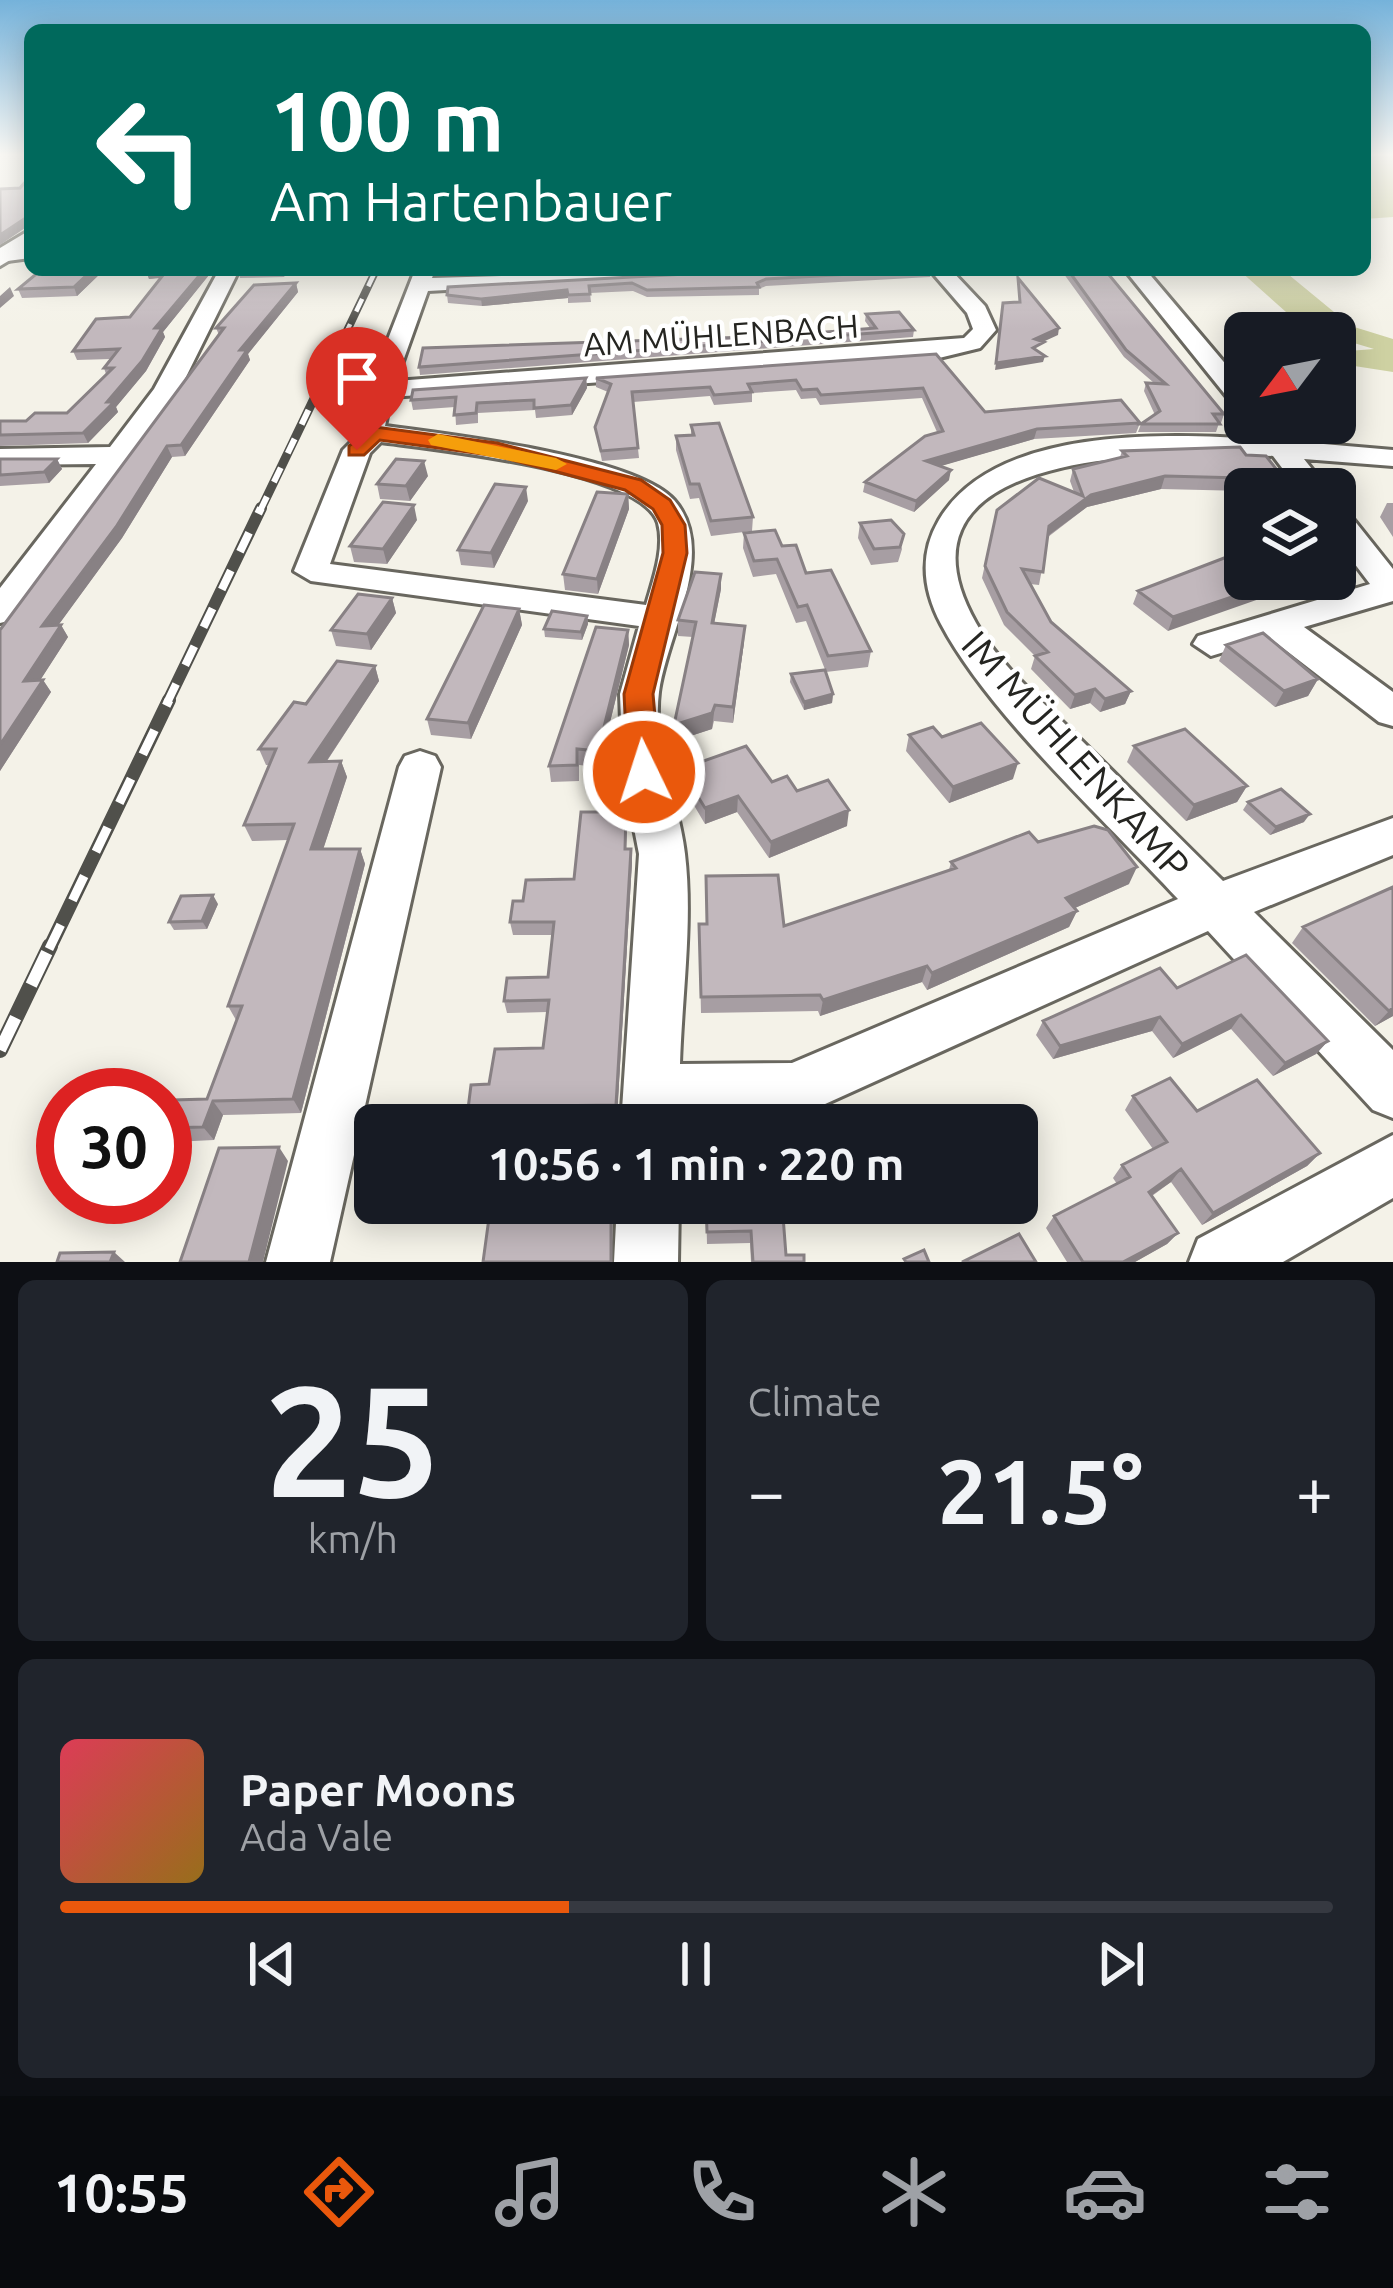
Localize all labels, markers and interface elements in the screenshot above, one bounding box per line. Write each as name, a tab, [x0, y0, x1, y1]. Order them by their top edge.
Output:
icon: left	[72, 72, 228, 228]
text: 100 m	[270, 73, 504, 167]
text: Am Hartenbauer	[270, 171, 672, 231]
street label: AM MÜHLENBACH	[582, 306, 860, 363]
north arrow	[1224, 312, 1356, 444]
map controls	[1224, 312, 1356, 600]
pin	[306, 327, 408, 450]
icon: arrive	[324, 345, 390, 411]
button: layers	[1224, 468, 1356, 600]
street label: IM MÜHLENKAMP	[954, 622, 1199, 887]
position arrow	[581, 709, 707, 835]
speed limit sign: 30	[36, 1068, 192, 1224]
text: 10:56 · 1 min · 220 m	[488, 1138, 904, 1189]
text: 25	[265, 1352, 441, 1526]
text: Climate	[748, 1380, 882, 1423]
text: 21.5°	[937, 1440, 1143, 1541]
text: −	[748, 1454, 785, 1528]
text: +	[1296, 1454, 1333, 1528]
text: km/h	[308, 1517, 398, 1560]
text: Paper Moons	[240, 1764, 516, 1815]
text: Ada Vale	[240, 1815, 393, 1858]
icon: previous	[239, 1931, 305, 1997]
icon: pause	[663, 1931, 729, 1997]
icon: next	[1088, 1931, 1154, 1997]
icon: directions	[297, 2150, 381, 2234]
icon: music	[488, 2150, 572, 2234]
icon: phone	[680, 2150, 764, 2234]
icon: climate	[872, 2150, 956, 2234]
icon: car	[1063, 2150, 1147, 2234]
icon: filters	[1255, 2150, 1339, 2234]
text: 10:55	[54, 2162, 189, 2222]

